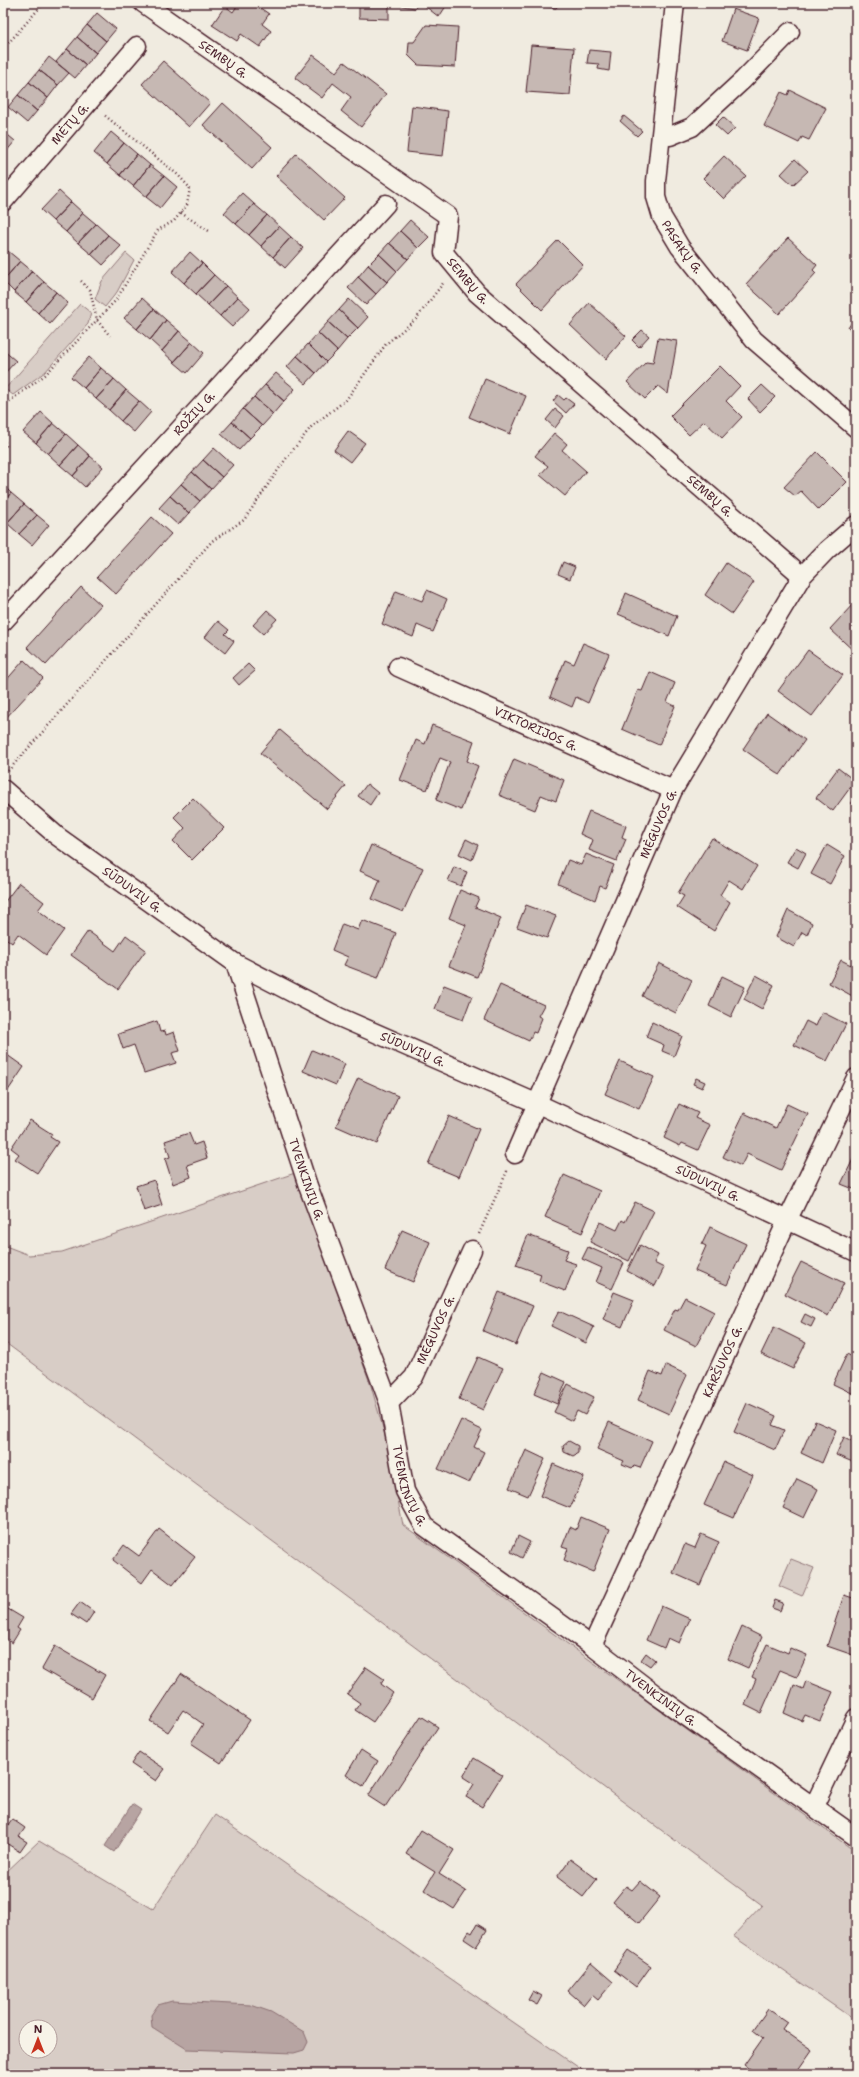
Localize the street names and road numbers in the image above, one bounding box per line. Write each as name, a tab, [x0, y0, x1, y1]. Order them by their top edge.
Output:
street label: SEMBŲ G.	[196, 36, 251, 82]
street label: MĖTŲ G.	[48, 100, 92, 148]
street label: PASAKŲ G.	[658, 217, 706, 277]
street label: SEMBŲ G.	[443, 254, 492, 308]
street label: ROŽIŲ G.	[170, 388, 219, 439]
street label: SEMBŲ G.	[683, 471, 737, 520]
street label: VIKTORIJOS G.	[491, 703, 580, 754]
street label: MĖGUVOS G.	[636, 786, 681, 861]
street label: SŪDUVIŲ G.	[99, 863, 165, 916]
street label: SŪDUVIŲ G.	[378, 1028, 448, 1070]
street label: TVENKINIŲ G.	[285, 1136, 328, 1223]
street label: SŪDUVIŲ G.	[673, 1161, 743, 1205]
street label: MĖGUVOS G.	[413, 1293, 458, 1367]
street label: KARŠUVOS G.	[699, 1323, 746, 1400]
street label: TVENKINIŲ G.	[389, 1444, 431, 1529]
street label: TVENKINIŲ G.	[621, 1666, 700, 1730]

